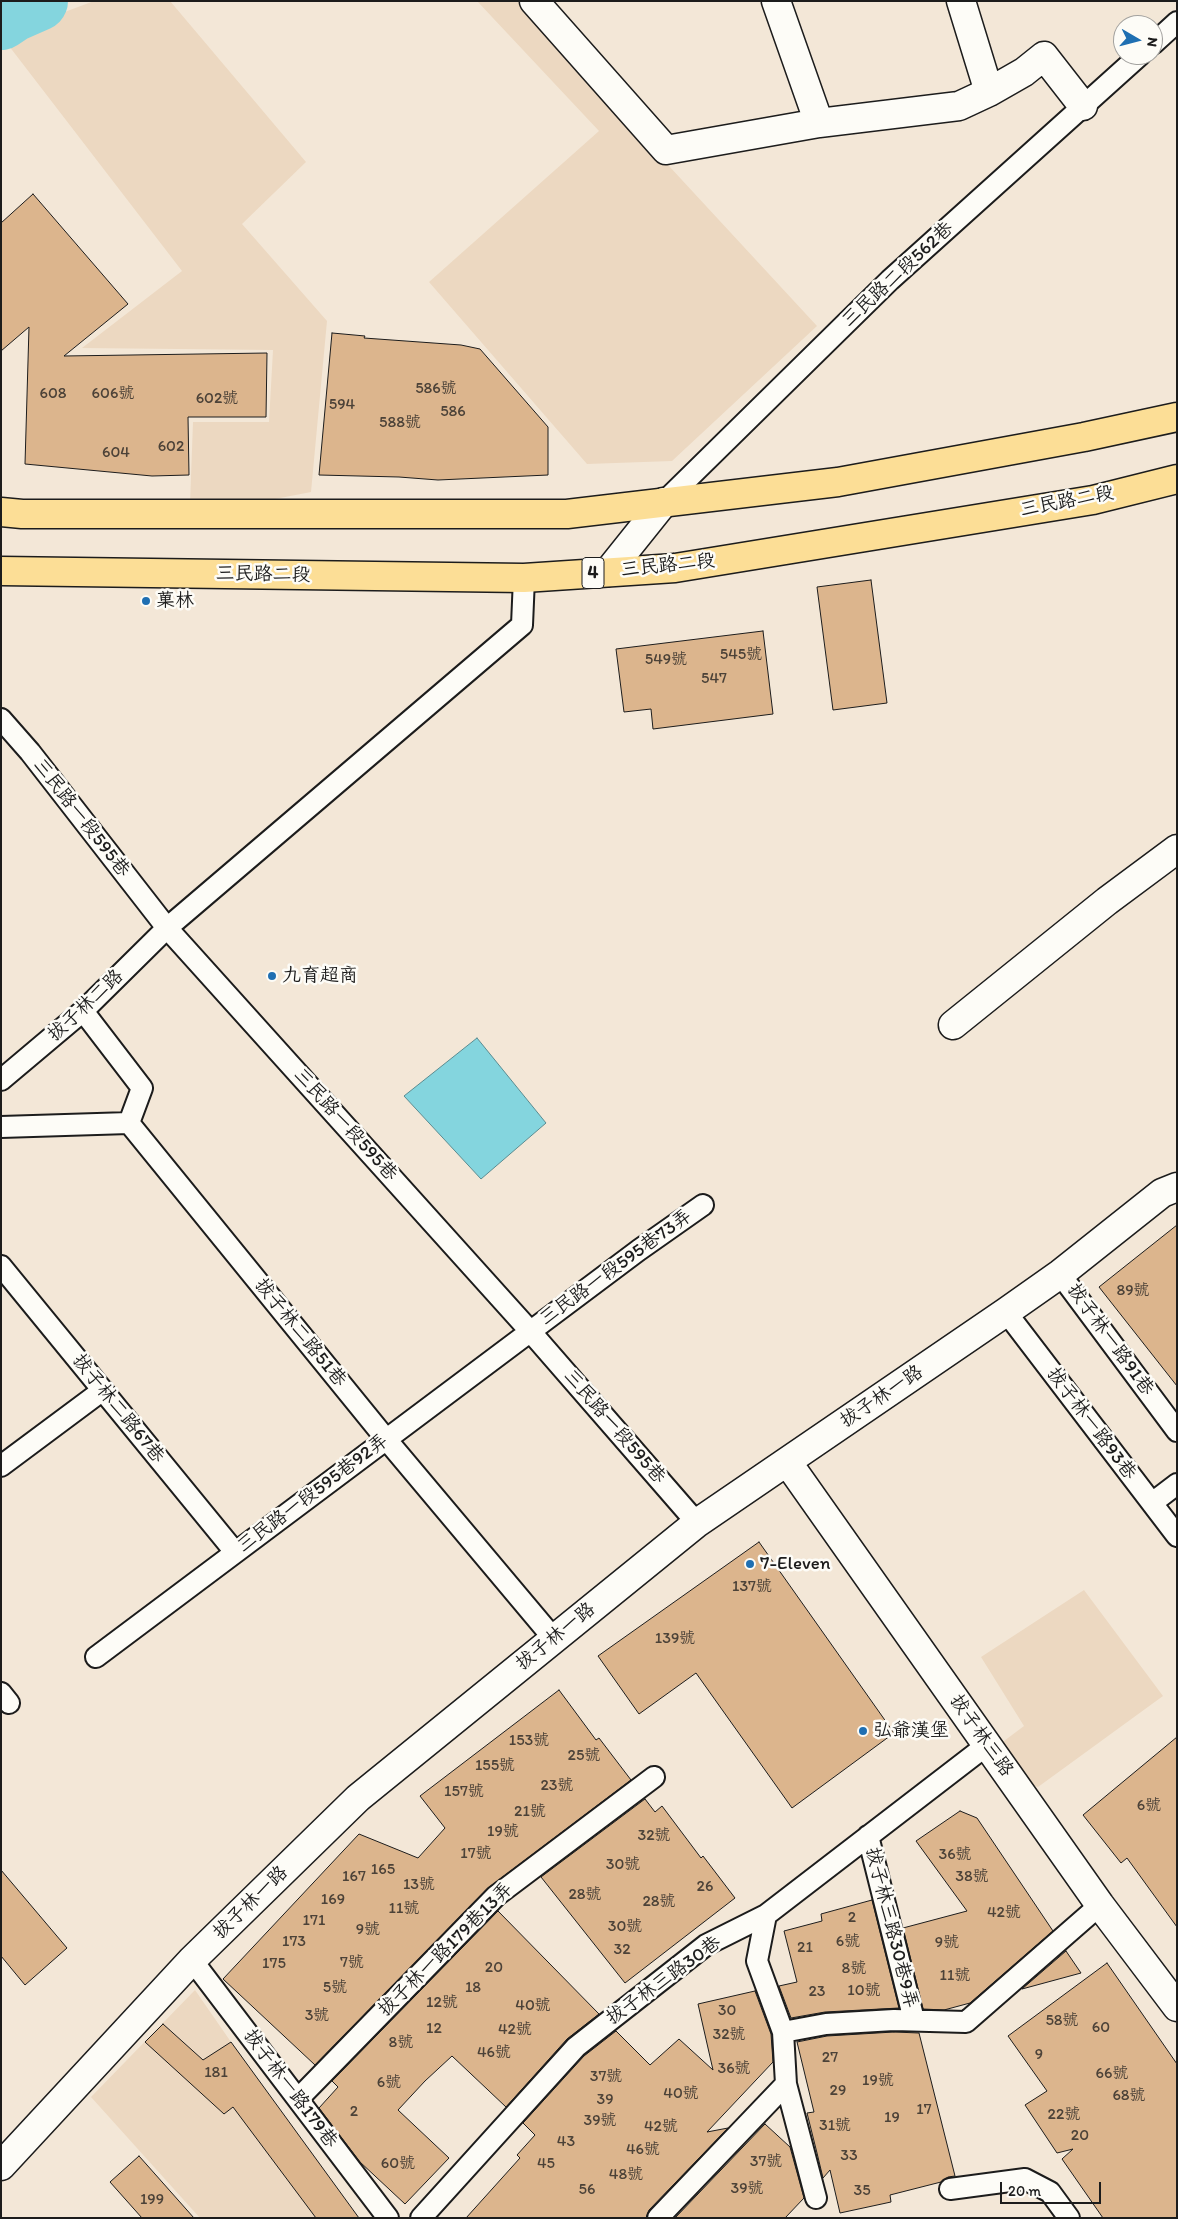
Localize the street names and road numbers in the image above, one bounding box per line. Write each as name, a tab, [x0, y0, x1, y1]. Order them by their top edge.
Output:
street label: 三民路二段562巷	[838, 218, 958, 332]
street label: 三民路二段	[1018, 482, 1116, 522]
street label: 三民路二段	[620, 550, 716, 582]
road number: 4	[582, 558, 604, 588]
street label: 三民路二段	[215, 563, 311, 587]
street label: 三民路一段595巷	[28, 754, 134, 882]
street label: 拔子林二路	[43, 965, 129, 1047]
street label: 三民路一段595巷	[288, 1064, 402, 1186]
street label: 三民路一段595巷73弄	[535, 1205, 697, 1331]
street label: 拔子林二路51巷	[249, 1274, 351, 1392]
street label: 拔子林一路91巷	[1062, 1280, 1158, 1400]
street label: 拔子林二路67巷	[67, 1350, 169, 1468]
street label: 拔子林一路	[836, 1361, 928, 1433]
street label: 拔子林一路93巷	[1041, 1364, 1141, 1484]
street label: 三民路一段595巷	[558, 1365, 670, 1489]
street label: 三民路一段595巷92弄	[233, 1430, 393, 1558]
street label: 拔子林一路	[512, 1598, 600, 1676]
street label: 拔子林三路	[944, 1691, 1018, 1781]
street label: 拔子林三路30巷9弄	[860, 1845, 922, 2011]
street label: 拔子林一路	[209, 1862, 293, 1944]
street label: 拔子林一路179巷13弄	[374, 1878, 518, 2022]
street label: 拔子林三路30巷	[602, 1932, 726, 2030]
street label: 拔子林一路179巷	[238, 2025, 342, 2153]

